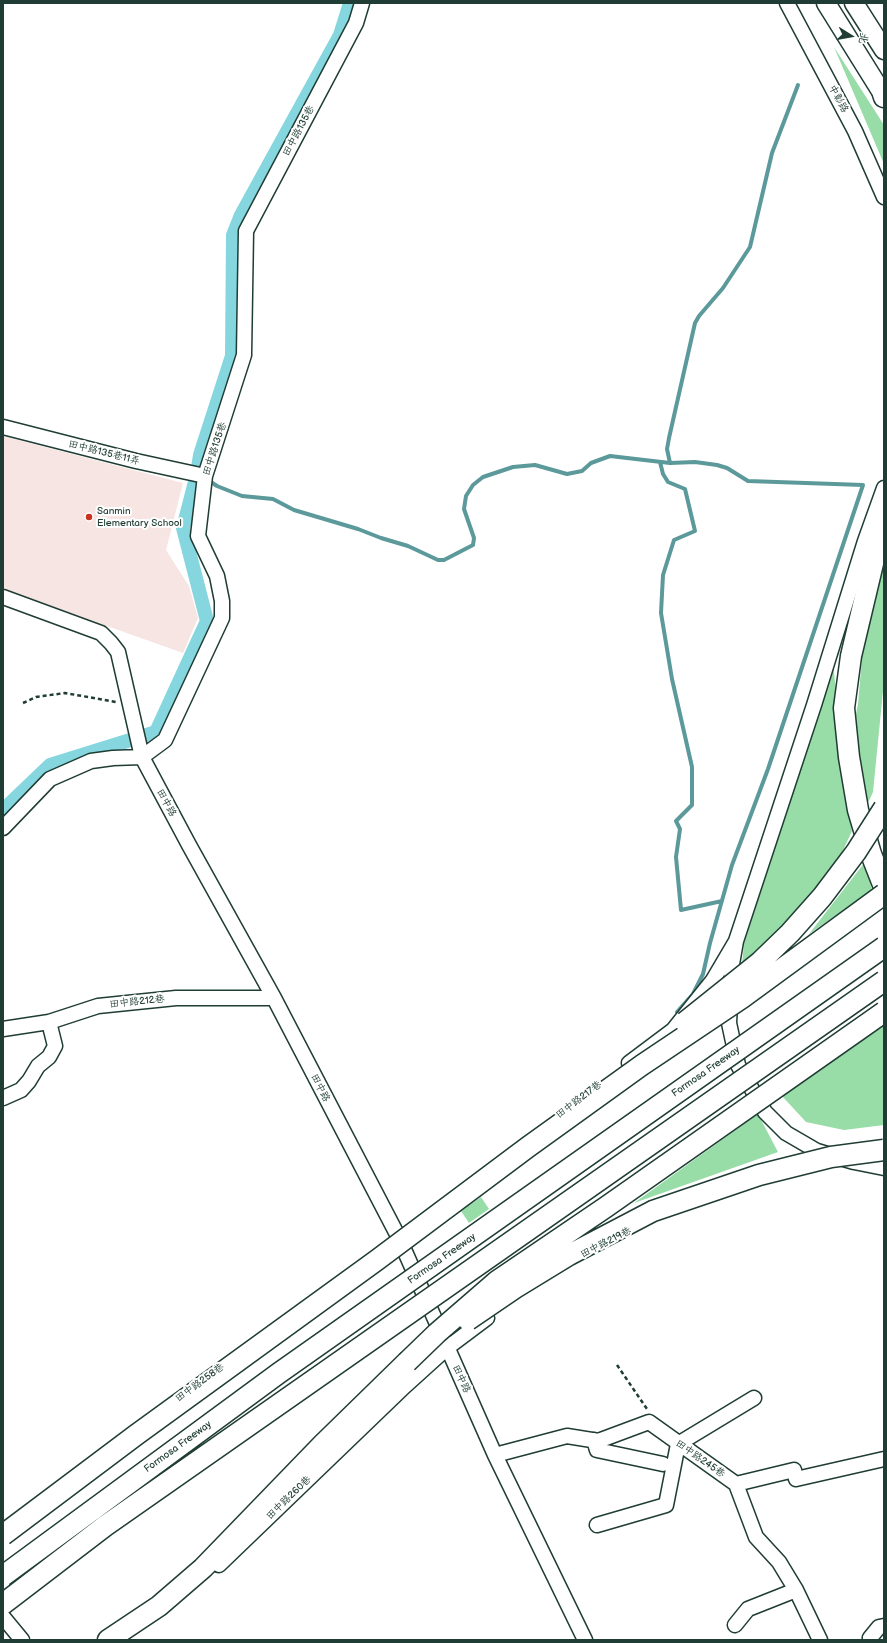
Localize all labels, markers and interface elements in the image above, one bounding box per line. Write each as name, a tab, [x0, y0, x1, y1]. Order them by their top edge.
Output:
north arrow	[831, 16, 871, 56]
text: 北	[856, 32, 871, 45]
street label: 中彰路	[826, 83, 850, 115]
street label: 田中路135巷	[281, 104, 317, 158]
street label: 田中路135巷	[201, 421, 229, 477]
street label: 田中路135巷11弄	[67, 438, 141, 468]
place label: Sanmin Elementary School	[97, 505, 182, 528]
marker: Sanmin Elementary School	[84, 512, 94, 522]
street label: 田中路	[154, 787, 178, 819]
street label: 田中路212巷	[109, 993, 165, 1011]
street label: Formosa Freeway	[670, 1044, 742, 1100]
street label: 田中路	[308, 1072, 332, 1104]
street label: 田中路217巷	[554, 1079, 604, 1121]
street label: 田中路219巷	[579, 1225, 633, 1261]
street label: Formosa Freeway	[406, 1231, 478, 1287]
street label: 田中路258巷	[173, 1361, 227, 1405]
street label: 田中路	[449, 1363, 473, 1395]
street label: Formosa Freeway	[142, 1419, 214, 1475]
street label: 田中路245巷	[673, 1438, 727, 1480]
street label: 田中路260巷	[264, 1474, 314, 1522]

